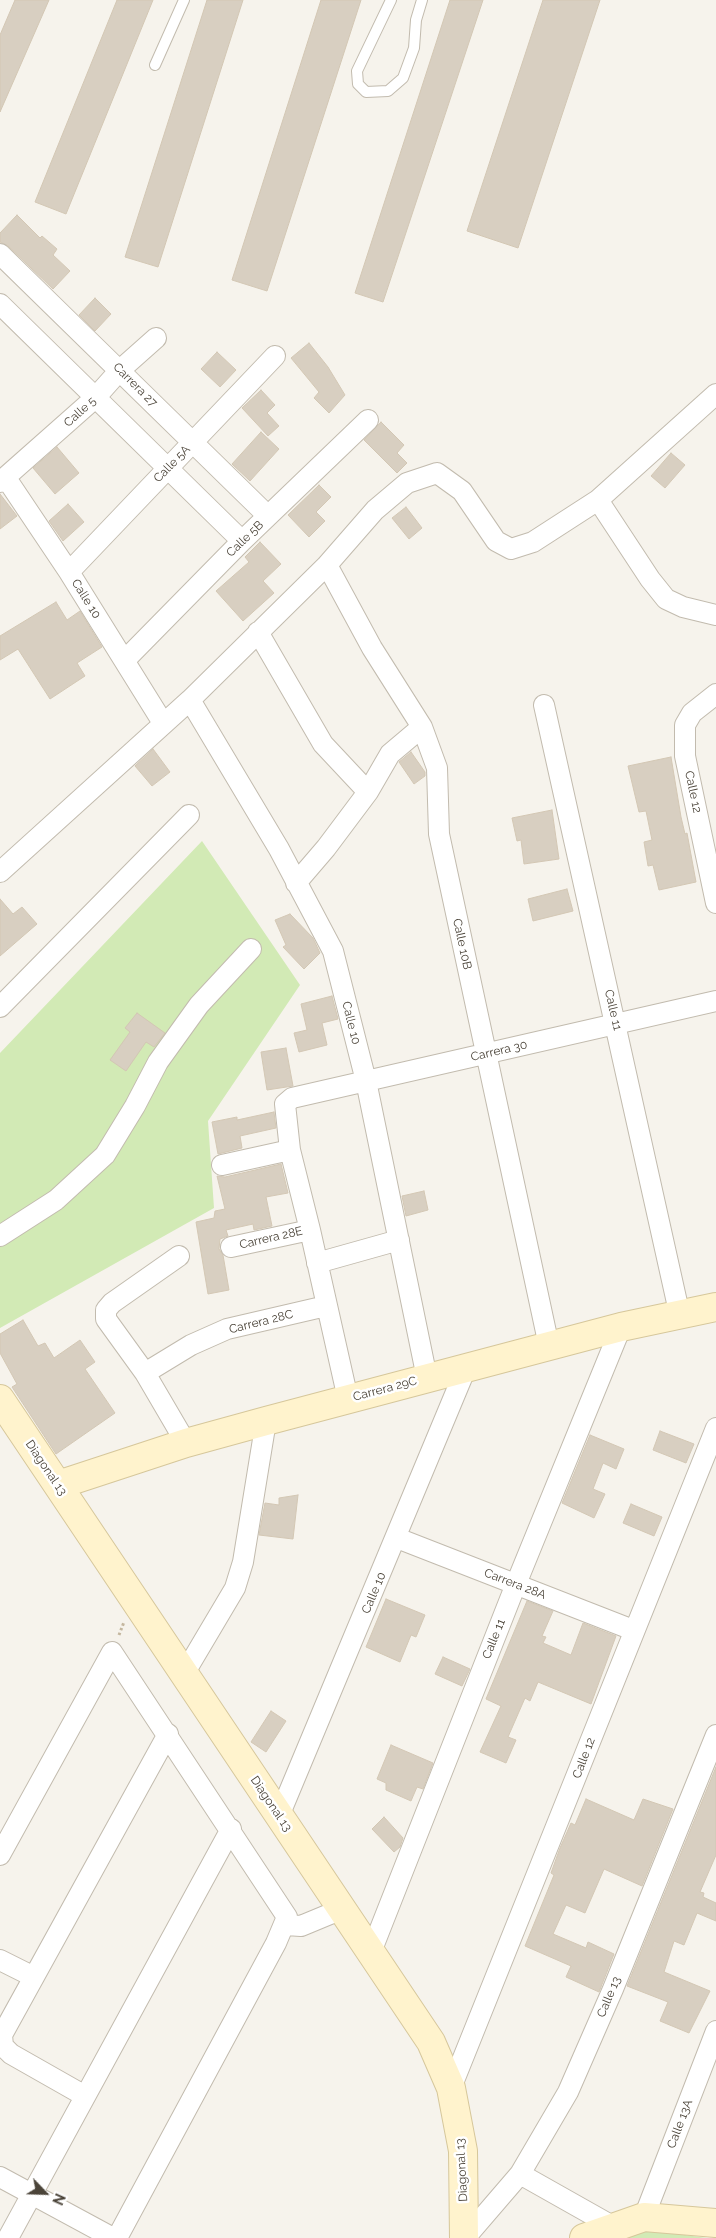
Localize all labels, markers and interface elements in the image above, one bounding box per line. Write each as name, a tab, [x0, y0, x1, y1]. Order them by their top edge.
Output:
street label: Carrera 27	[110, 360, 160, 410]
street label: Calle 5	[61, 394, 99, 430]
street label: Calle 5A	[151, 442, 193, 486]
street label: Calle 5B	[223, 518, 267, 560]
street label: Calle 10	[68, 577, 104, 621]
street label: Calle 12	[682, 770, 704, 814]
street label: Calle 10B	[450, 917, 474, 971]
street label: Calle 11	[601, 988, 625, 1032]
street label: Calle 10	[339, 1000, 363, 1046]
street label: Carrera 30	[469, 1038, 529, 1064]
street label: Carrera 28E	[238, 1224, 304, 1252]
street label: Carrera 28C	[228, 1307, 294, 1337]
street label: Carrera 29C	[352, 1374, 418, 1404]
street label: Diagonal 13	[22, 1438, 70, 1498]
street label: Carrera 28A	[482, 1566, 548, 1602]
street label: Calle 10	[359, 1570, 389, 1616]
street label: Calle 11	[480, 1617, 508, 1661]
street label: Calle 12	[570, 1735, 598, 1781]
street label: Diagonal 13	[247, 1774, 295, 1834]
street label: Calle 13	[594, 1974, 624, 2020]
street label: Calle 13A	[664, 2098, 696, 2150]
street label: Diagonal 13	[453, 2138, 471, 2202]
north arrow	[20, 2168, 70, 2218]
text: N	[49, 2191, 68, 2207]

